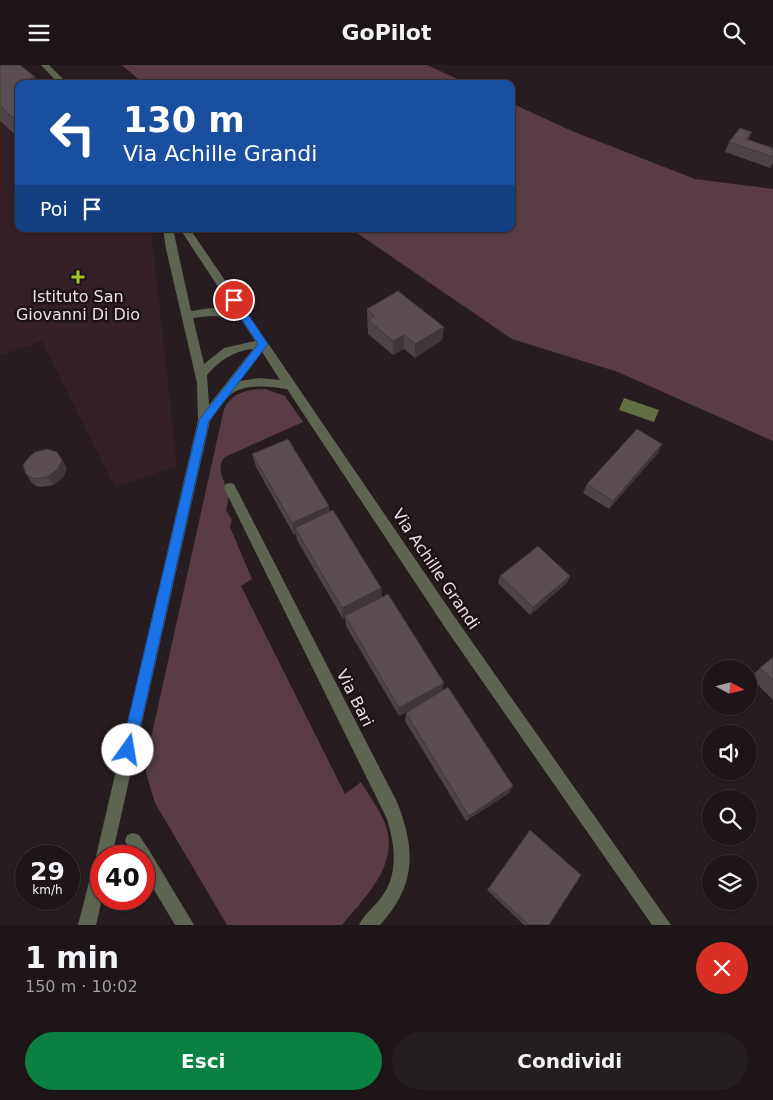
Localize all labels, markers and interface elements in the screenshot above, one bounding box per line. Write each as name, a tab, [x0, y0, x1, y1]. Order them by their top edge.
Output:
icon: menu	[25, 19, 53, 47]
icon: search	[720, 19, 748, 47]
text: GoPilot	[341, 20, 432, 45]
icon: left	[40, 100, 105, 165]
text: 130 m	[123, 100, 245, 140]
text: Via Achille Grandi	[123, 141, 317, 166]
icon: arrive	[78, 195, 106, 223]
text: Poi	[40, 198, 68, 220]
marker: Istituto San Giovanni Di Dio	[71, 270, 85, 284]
pin	[213, 279, 255, 321]
icon: arrive	[220, 286, 248, 314]
place label: Istituto San Giovanni Di Dio	[16, 287, 140, 324]
street label: Via Achille Grandi	[389, 505, 483, 633]
north arrow	[702, 660, 758, 715]
map controls	[702, 660, 757, 910]
street label: Via Bari	[333, 666, 377, 730]
position arrow	[101, 723, 153, 775]
button: sound	[702, 725, 757, 780]
button: search	[702, 790, 757, 845]
speed limit sign: 40	[90, 845, 155, 910]
button: layers	[702, 855, 757, 910]
text: 29	[30, 857, 65, 886]
text: km/h	[32, 883, 63, 897]
text: 1 min	[25, 940, 119, 975]
button: close	[696, 942, 748, 994]
text: 150 m · 10:02	[25, 977, 138, 996]
button: Esci	[25, 1032, 382, 1090]
button: Condividi	[392, 1032, 748, 1090]

